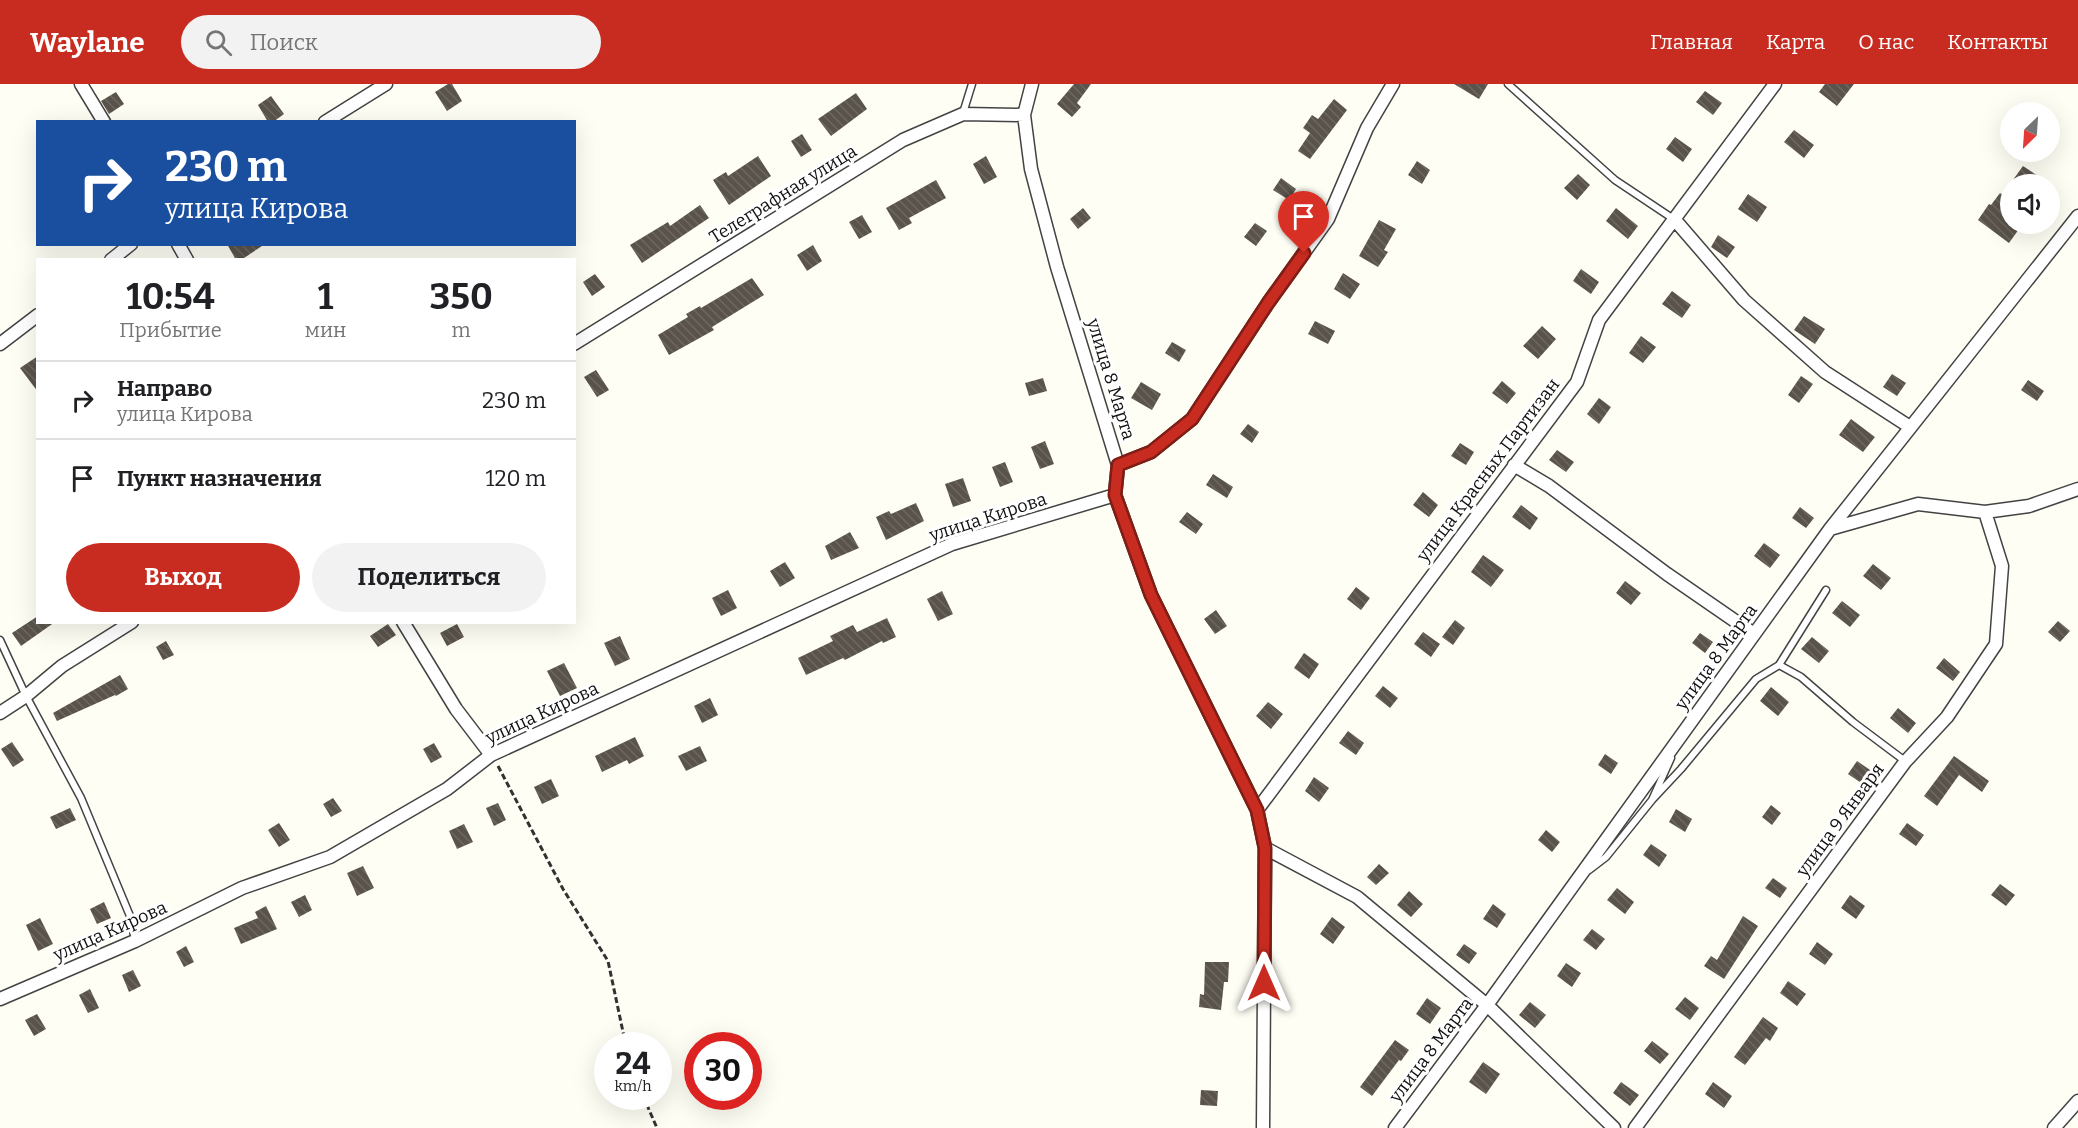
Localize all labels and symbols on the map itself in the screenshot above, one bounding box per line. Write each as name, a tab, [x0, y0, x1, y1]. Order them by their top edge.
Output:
north arrow	[2000, 102, 2060, 162]
street label: Телеграфная улица	[705, 140, 861, 248]
pin	[1278, 191, 1329, 253]
street label: улица 8 Марта	[1082, 315, 1140, 442]
street label: улица Красных Партизан	[1411, 374, 1564, 567]
street label: улица Кирова	[926, 488, 1050, 547]
street label: улица 8 Марта	[1670, 600, 1762, 715]
street label: улица Кирова	[481, 677, 602, 749]
street label: улица 9 Января	[1791, 759, 1889, 882]
street label: улица Кирова	[49, 896, 170, 966]
position arrow	[1232, 951, 1296, 1015]
street label: улица 8 Марта	[1384, 993, 1478, 1108]
speed limit sign: 30	[684, 1032, 762, 1110]

